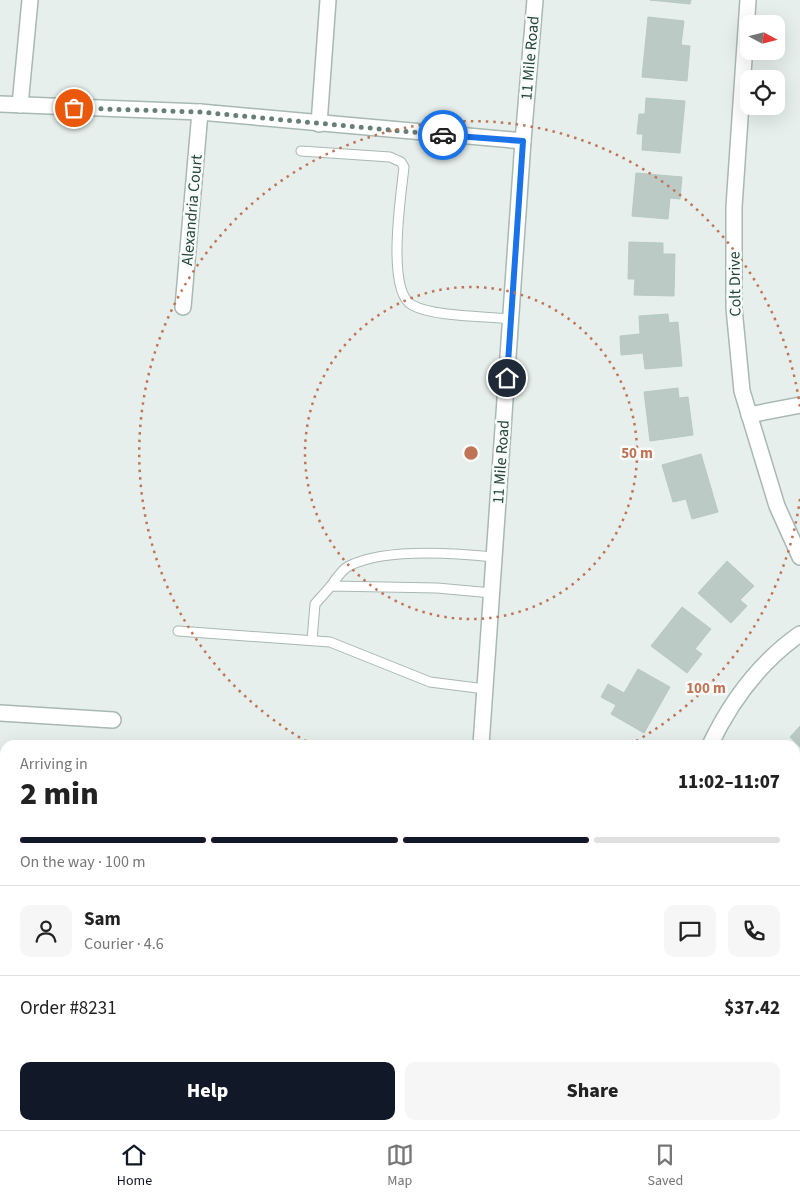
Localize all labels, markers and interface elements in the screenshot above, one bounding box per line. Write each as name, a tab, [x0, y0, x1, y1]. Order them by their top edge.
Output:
street label: 11 Mile Road	[515, 15, 545, 101]
north arrow	[740, 15, 785, 60]
map controls	[740, 15, 785, 115]
button: locate	[740, 70, 785, 115]
pin	[53, 87, 95, 129]
icon: bag	[60, 94, 88, 122]
courier	[418, 110, 468, 160]
icon: car	[429, 121, 457, 149]
street label: Alexandria Court	[176, 153, 208, 266]
street label: Colt Drive	[723, 251, 747, 317]
pin	[486, 357, 528, 399]
icon: home	[493, 364, 521, 392]
street label: 11 Mile Road	[487, 419, 515, 505]
text: 50 m	[621, 443, 653, 464]
centre of rings	[462, 444, 480, 462]
text: 100 m	[686, 678, 726, 699]
text: Arriving in	[20, 753, 88, 775]
text: 11:02–11:07	[678, 769, 780, 796]
text: 2 min	[20, 771, 99, 817]
text: On the way · 100 m	[20, 851, 145, 873]
button: person	[20, 905, 72, 957]
button: chat	[664, 905, 716, 957]
button: phone	[728, 905, 780, 957]
text: Sam	[84, 906, 121, 933]
text: Courier · 4.6	[84, 933, 164, 955]
text: Order #8231	[20, 995, 117, 1022]
text: $37.42	[724, 995, 780, 1022]
button: Help	[20, 1062, 395, 1120]
button: Share	[405, 1062, 780, 1120]
tab: Home	[117, 1141, 152, 1191]
tab: Map	[386, 1141, 414, 1191]
tab: Saved	[647, 1141, 683, 1191]

